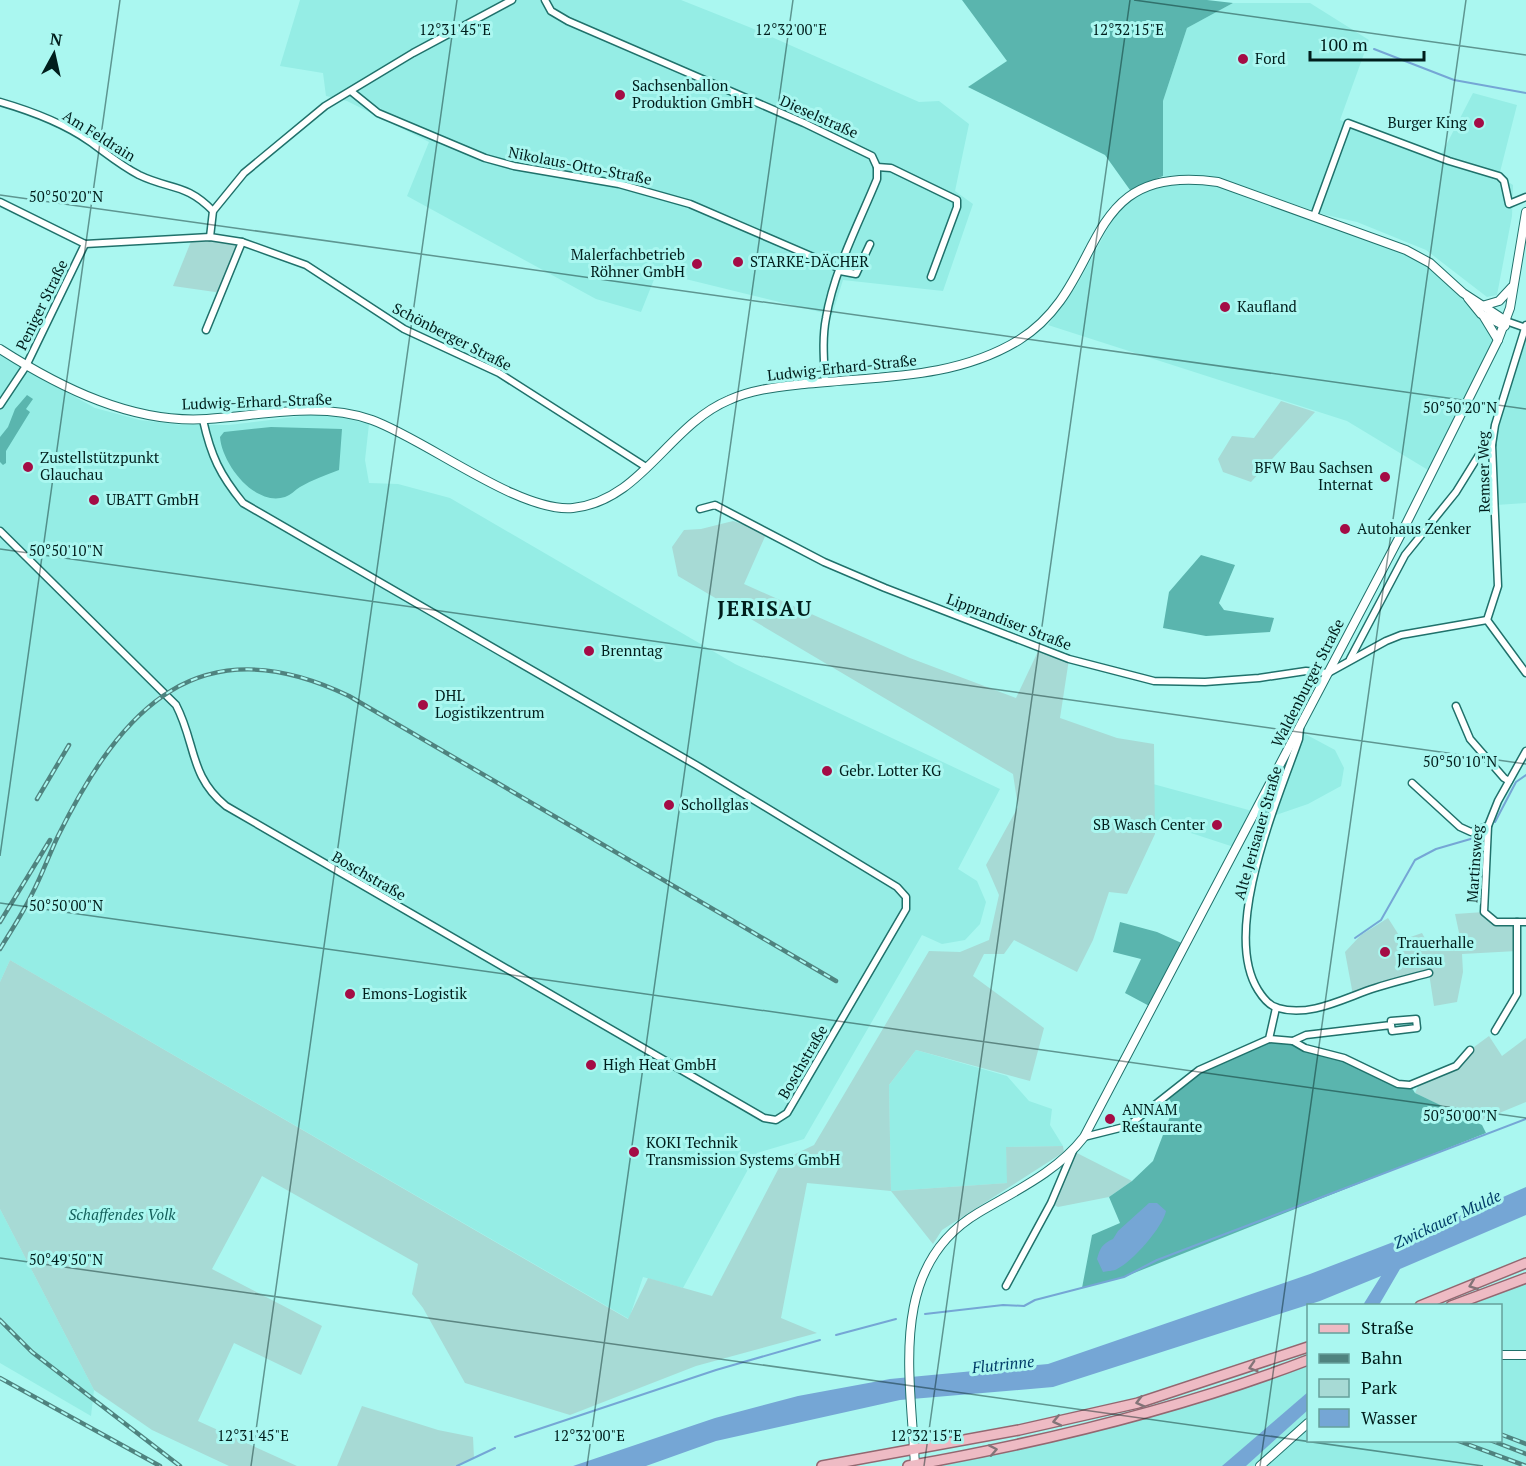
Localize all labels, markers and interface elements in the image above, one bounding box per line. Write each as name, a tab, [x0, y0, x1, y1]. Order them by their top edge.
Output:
text: 12°31'45"E	[419, 19, 491, 39]
text: 12°32'00"E	[755, 19, 827, 39]
text: 12°32'15"E	[1092, 19, 1164, 39]
north arrow	[24, 24, 84, 84]
scale bar	[1310, 24, 1424, 62]
text: N	[49, 27, 64, 51]
text: 100 m	[1319, 32, 1368, 56]
place label: Ford	[1255, 48, 1286, 68]
marker: Ford	[1236, 52, 1250, 66]
place label: Sachsenballon Produktion GmbH	[632, 75, 753, 112]
marker: Sachsenballon Produktion GmbH	[613, 88, 627, 102]
street label: Dieselstraße	[777, 90, 862, 142]
street label: Am Feldrain	[59, 105, 140, 165]
place label: Burger King	[1388, 112, 1468, 132]
marker: Burger King	[1472, 116, 1486, 130]
street label: Nikolaus-Otto-Straße	[507, 141, 654, 189]
text: 50°50'20"N	[29, 186, 103, 206]
place label: Malerfachbetrieb Röhner GmbH	[571, 244, 685, 281]
place label: STARKE-DÄCHER	[750, 251, 869, 271]
marker: STARKE-DÄCHER	[731, 255, 745, 269]
street label: Peniger Straße	[11, 256, 72, 353]
marker: Malerfachbetrieb Röhner GmbH	[690, 257, 704, 271]
place label: Kaufland	[1237, 296, 1297, 316]
street label: Schönberger Straße	[389, 297, 516, 375]
marker: Kaufland	[1218, 300, 1232, 314]
street label: Ludwig-Erhard-Straße	[766, 349, 918, 385]
street label: Ludwig-Erhard-Straße	[182, 388, 332, 414]
text: 50°50'20"N	[1423, 397, 1497, 417]
street label: Remser Weg	[1472, 430, 1494, 513]
place label: Zustellstützpunkt Glauchau	[40, 447, 160, 484]
place label: BFW Bau Sachsen Internat	[1255, 457, 1373, 494]
marker: Zustellstützpunkt Glauchau	[21, 460, 35, 474]
marker: BFW Bau Sachsen Internat	[1378, 470, 1392, 484]
place label: UBATT GmbH	[106, 489, 199, 509]
marker: UBATT GmbH	[87, 493, 101, 507]
place label: Autohaus Zenker	[1357, 518, 1471, 538]
marker: Autohaus Zenker	[1338, 522, 1352, 536]
text: 50°50'10"N	[29, 540, 103, 560]
street label: Lipprandiser Straße	[944, 588, 1075, 654]
district label: JERISAU	[717, 594, 813, 622]
street label: Waldenburger Straße	[1266, 615, 1348, 750]
place label: Brenntag	[601, 640, 663, 660]
marker: Brenntag	[582, 644, 596, 658]
place label: DHL Logistikzentrum	[435, 685, 545, 722]
marker: DHL Logistikzentrum	[416, 698, 430, 712]
text: 50°50'10"N	[1423, 751, 1497, 771]
place label: Gebr. Lotter KG	[839, 760, 942, 780]
marker: Gebr. Lotter KG	[820, 764, 834, 778]
street label: Alte Jerisauer Straße	[1228, 764, 1286, 902]
place label: Schollglas	[681, 794, 749, 814]
marker: Schollglas	[662, 798, 676, 812]
place label: SB Wasch Center	[1093, 814, 1205, 834]
marker: SB Wasch Center	[1210, 818, 1224, 832]
street label: Martinsweg	[1461, 823, 1487, 904]
street label: Boschstraße	[329, 846, 410, 904]
text: 50°50'00"N	[29, 895, 103, 915]
place label: Trauerhalle Jerisau	[1397, 932, 1474, 969]
marker: Trauerhalle Jerisau	[1378, 945, 1392, 959]
place label: Emons-Logistik	[362, 983, 467, 1003]
marker: Emons-Logistik	[343, 987, 357, 1001]
street label: Boschstraße	[773, 1021, 831, 1102]
place label: High Heat GmbH	[603, 1054, 716, 1074]
marker: High Heat GmbH	[584, 1058, 598, 1072]
place label: ANNAM Restaurante	[1122, 1099, 1202, 1136]
text: 50°50'00"N	[1423, 1105, 1497, 1125]
marker: ANNAM Restaurante	[1103, 1112, 1117, 1126]
place label: KOKI Technik Transmission Systems GmbH	[646, 1132, 840, 1169]
marker: KOKI Technik Transmission Systems GmbH	[627, 1145, 641, 1159]
water label: Zwickauer Mulde	[1390, 1184, 1504, 1254]
park label: Schaffendes Volk	[68, 1204, 176, 1224]
text: 50°49'50"N	[29, 1249, 103, 1269]
one-way arrow	[1468, 1278, 1479, 1290]
legend	[1307, 1304, 1502, 1442]
text: Straße	[1361, 1315, 1414, 1339]
text: Bahn	[1361, 1345, 1403, 1369]
water label: Flutrinne	[970, 1350, 1035, 1378]
one-way arrow	[1249, 1360, 1259, 1373]
text: Park	[1361, 1375, 1398, 1399]
one-way arrow	[1135, 1395, 1145, 1408]
text: Wasser	[1361, 1405, 1417, 1429]
one-way arrow	[1052, 1414, 1062, 1427]
text: 12°31'45"E	[217, 1425, 289, 1445]
text: 12°32'00"E	[553, 1425, 625, 1445]
text: 12°32'15"E	[890, 1425, 962, 1445]
one-way arrow	[988, 1444, 998, 1457]

